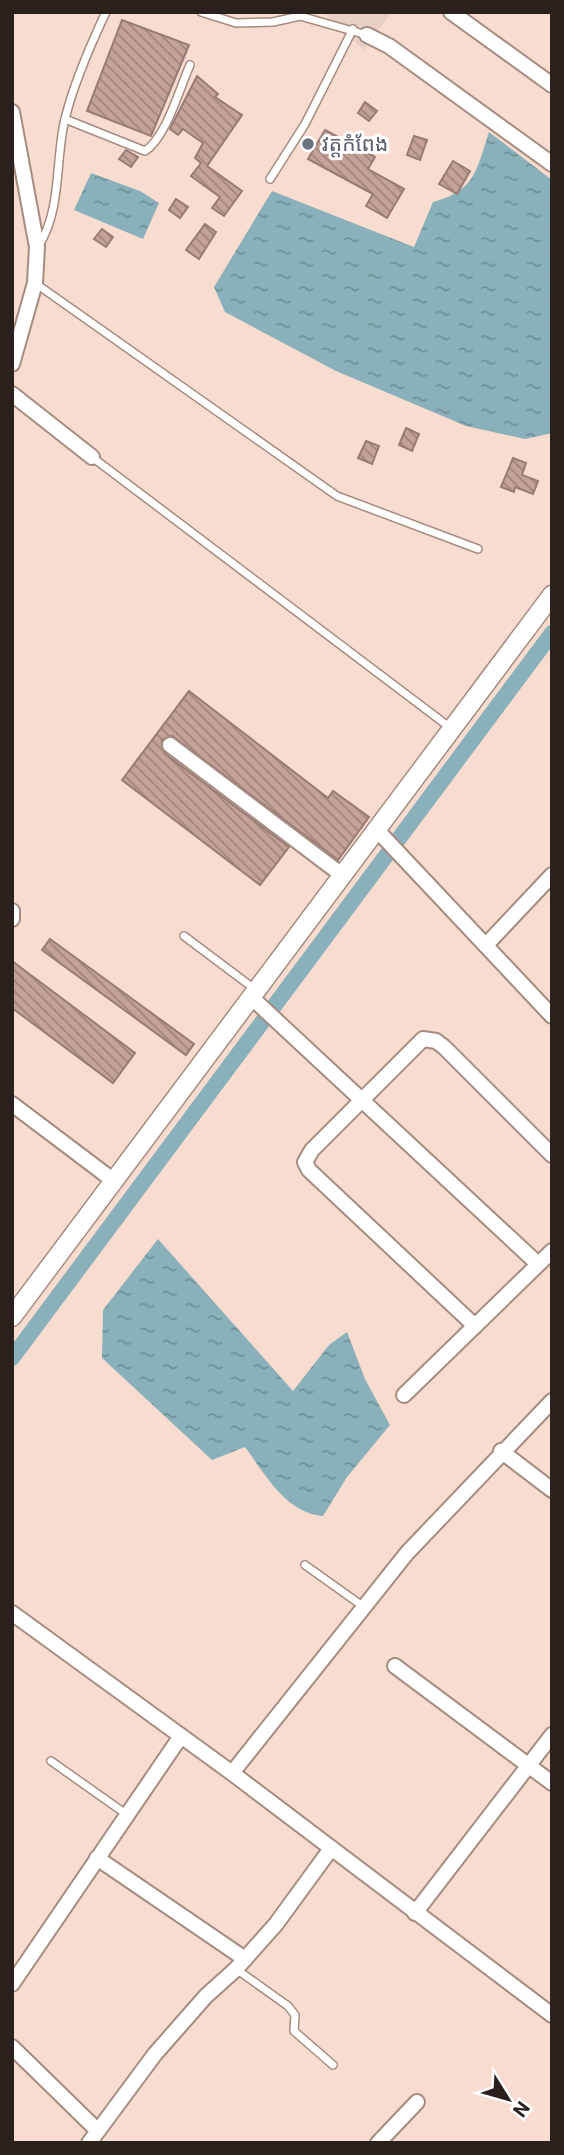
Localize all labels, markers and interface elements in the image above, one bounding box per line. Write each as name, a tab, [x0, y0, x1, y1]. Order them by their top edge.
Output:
place label: វត្តកំពែង	[322, 132, 388, 158]
marker: វត្តកំពែង	[300, 136, 316, 152]
north arrow	[473, 2064, 543, 2134]
text: N	[508, 2097, 534, 2121]

